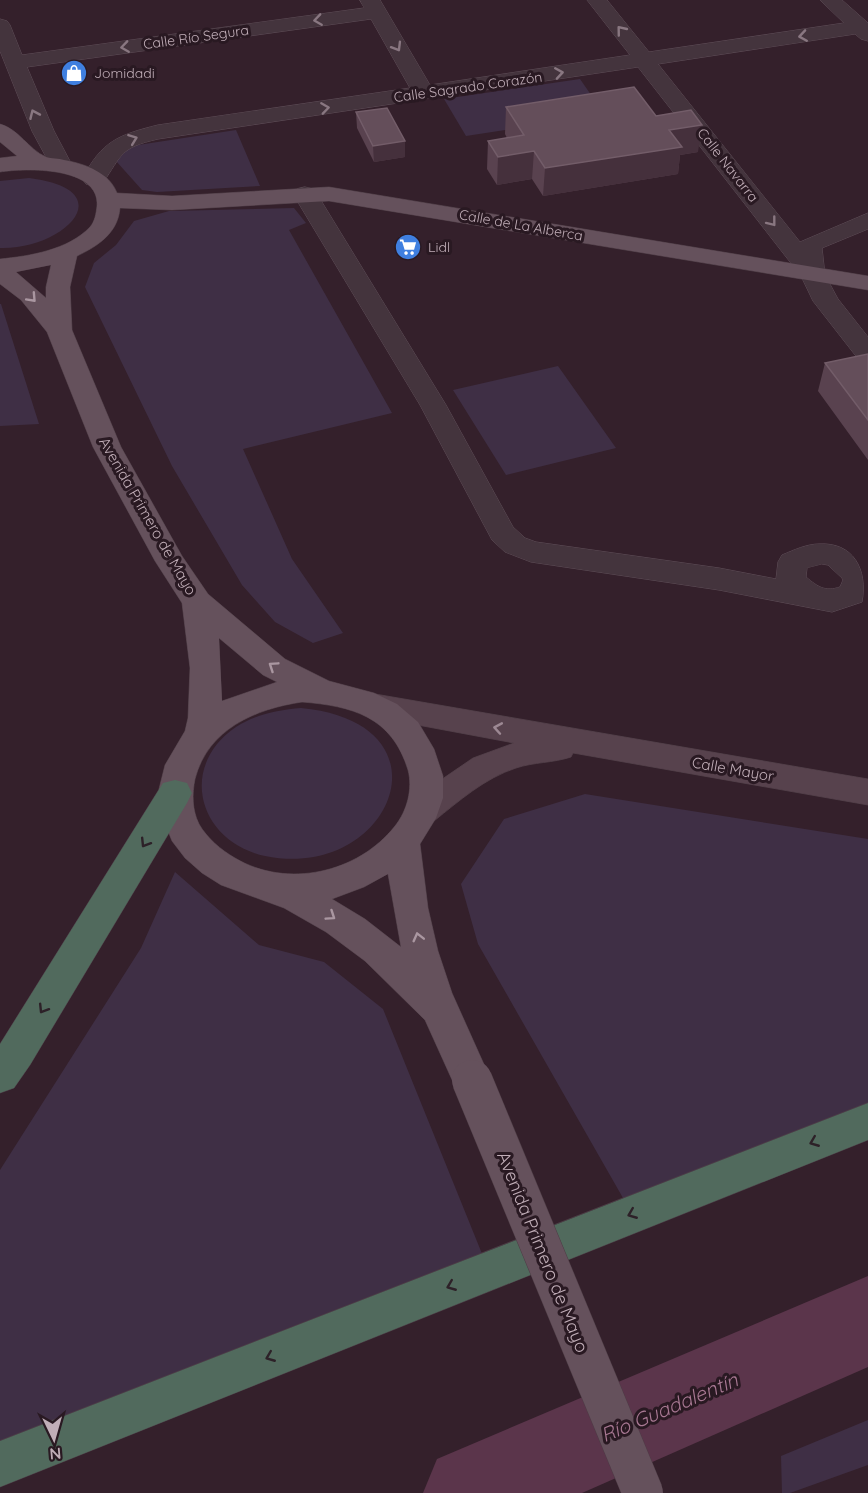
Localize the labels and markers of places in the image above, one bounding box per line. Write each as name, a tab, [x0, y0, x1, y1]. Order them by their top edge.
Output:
shop icon: Jomidadi	[59, 58, 89, 88]
place label: Jomidadi	[94, 64, 155, 82]
supermarket icon: Lidl	[393, 232, 423, 262]
place label: Lidl	[428, 238, 450, 256]

